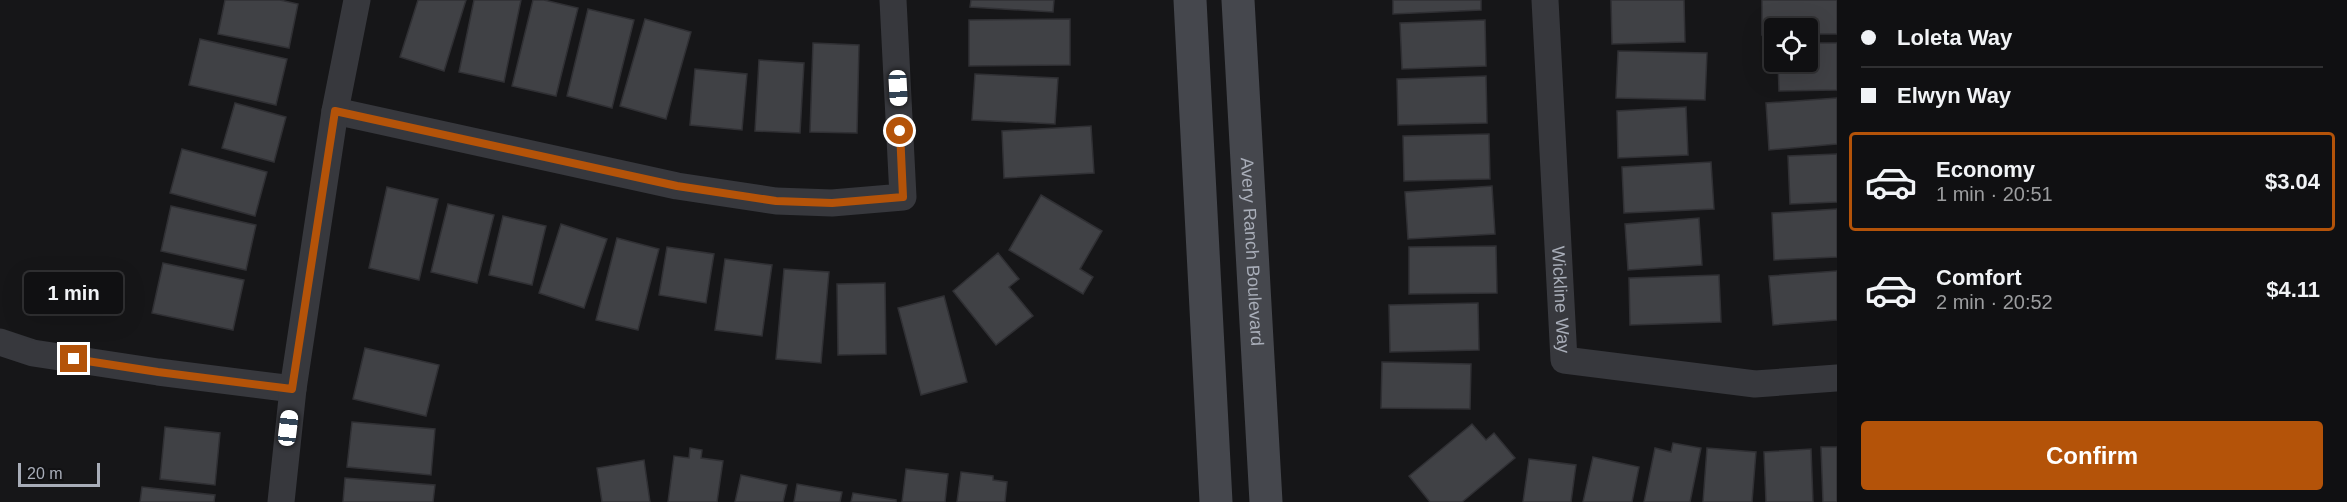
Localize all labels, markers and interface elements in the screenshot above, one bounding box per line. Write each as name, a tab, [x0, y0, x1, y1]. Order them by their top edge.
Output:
map controls	[1764, 18, 1818, 72]
button: locate	[1764, 18, 1818, 72]
text: Loleta Way	[1897, 25, 2012, 50]
car	[888, 70, 908, 106]
text: Elwyn Way	[1897, 83, 2011, 108]
route start	[886, 117, 913, 144]
icon: car	[1864, 155, 1918, 209]
street label: Avery Ranch Boulevard	[1237, 157, 1267, 346]
text: Economy	[1936, 157, 2035, 182]
text: $3.04	[2265, 169, 2320, 194]
text: 1 min · 20:51	[1936, 183, 2053, 205]
street label: Wickline Way	[1548, 245, 1574, 354]
icon: car	[1864, 263, 1918, 317]
text: Comfort	[1936, 265, 2022, 290]
callout: 1 min	[25, 272, 124, 314]
text: $4.11	[2266, 277, 2320, 302]
text: 1 min	[47, 282, 100, 304]
text: 2 min · 20:52	[1936, 291, 2053, 313]
route end	[60, 345, 87, 372]
car	[277, 409, 299, 447]
button: Confirm	[1861, 421, 2323, 490]
scale bar	[18, 460, 100, 488]
text: 20 m	[27, 465, 63, 482]

